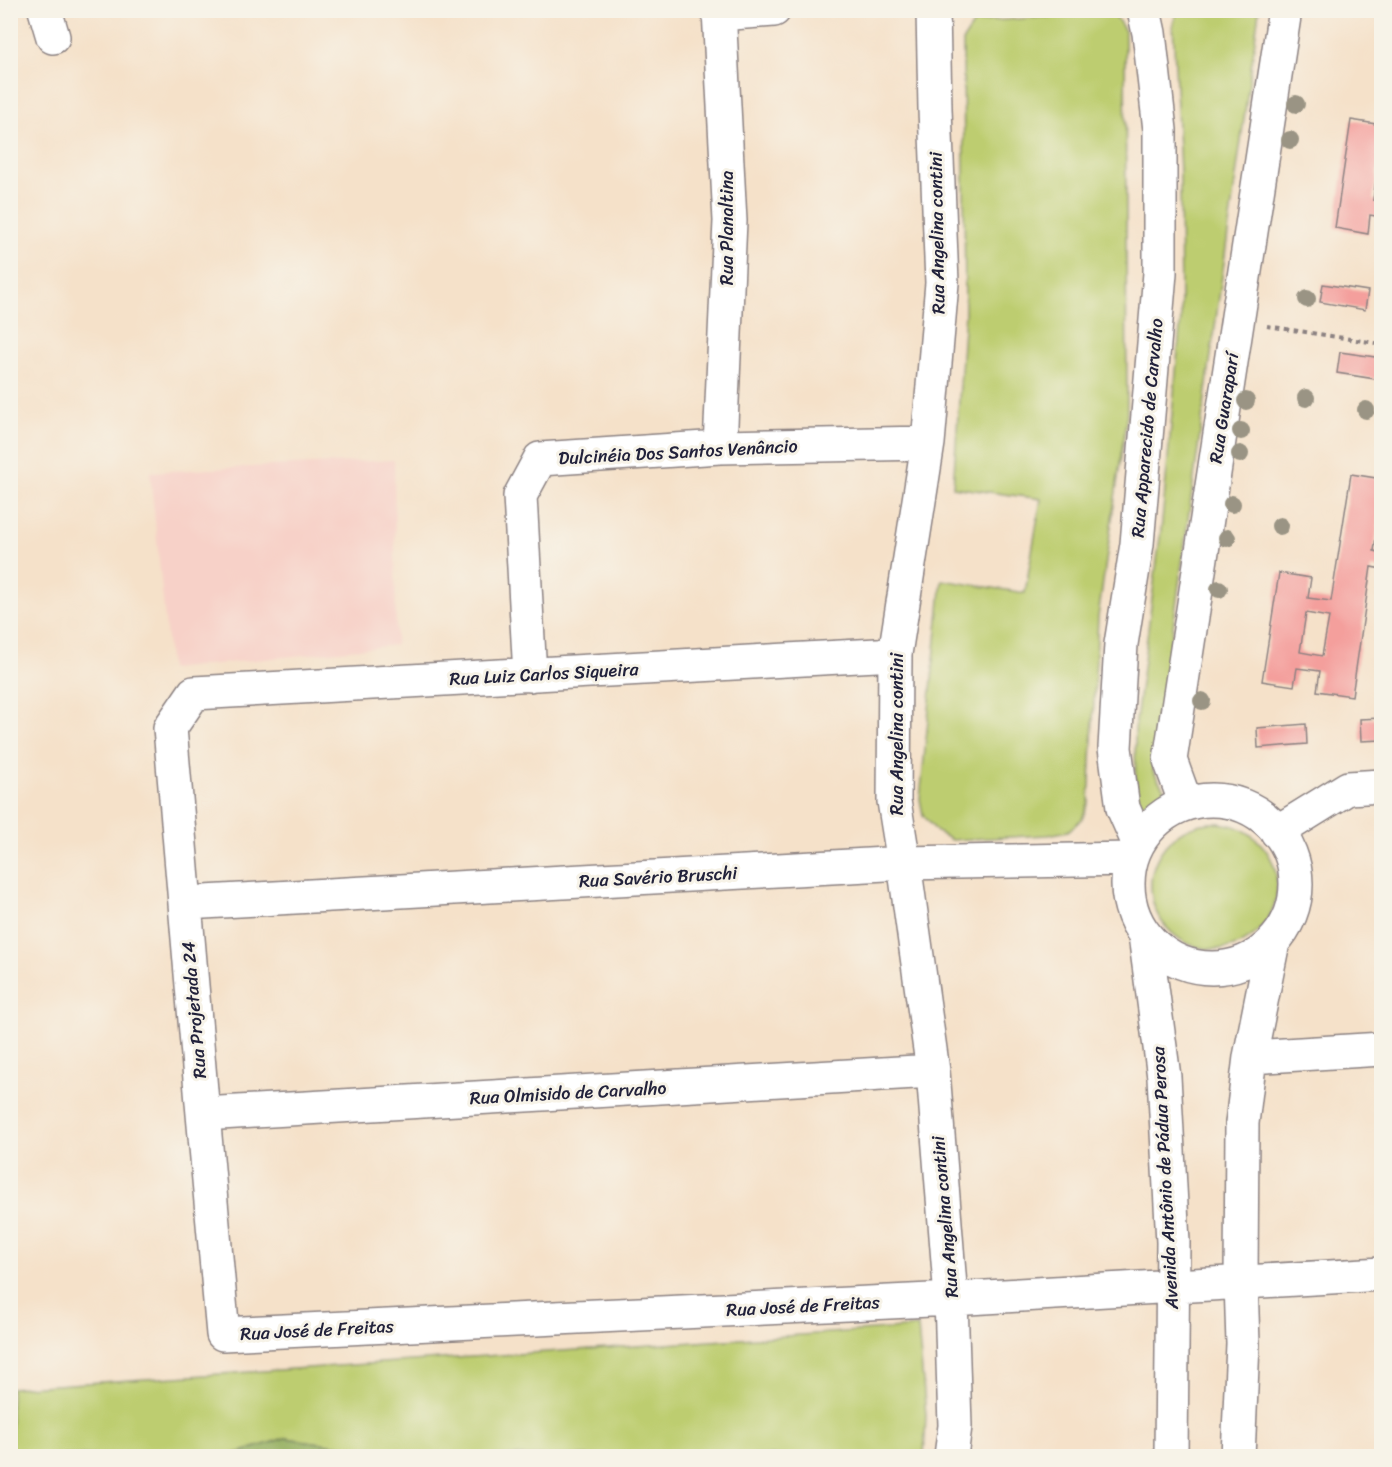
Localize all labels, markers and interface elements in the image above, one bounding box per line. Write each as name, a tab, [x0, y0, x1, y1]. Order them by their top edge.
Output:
street label: Rua Angelina contini	[920, 151, 954, 314]
street label: Rua Planaltina	[711, 171, 743, 285]
street label: Rua Apparecido de Carvalho	[1121, 317, 1173, 539]
street label: Rua Guaraparí	[1199, 348, 1249, 466]
street label: Dulcinéia Dos Santos Venâncio	[558, 430, 798, 474]
street label: Rua Angelina contini	[881, 652, 913, 815]
street label: Rua Luiz Carlos Siqueira	[449, 653, 640, 695]
street label: Rua Savério Bruschi	[578, 857, 739, 897]
street label: Rua Projetada 24	[172, 940, 216, 1080]
street label: Avenida Antônio de Pádua Perosa	[1142, 1045, 1188, 1311]
street label: Rua Olmisido de Carvalho	[469, 1072, 667, 1114]
street label: Rua Angelina contini	[922, 1134, 968, 1299]
street label: Rua José de Freitas	[725, 1286, 881, 1326]
street label: Rua José de Freitas	[239, 1310, 395, 1350]

